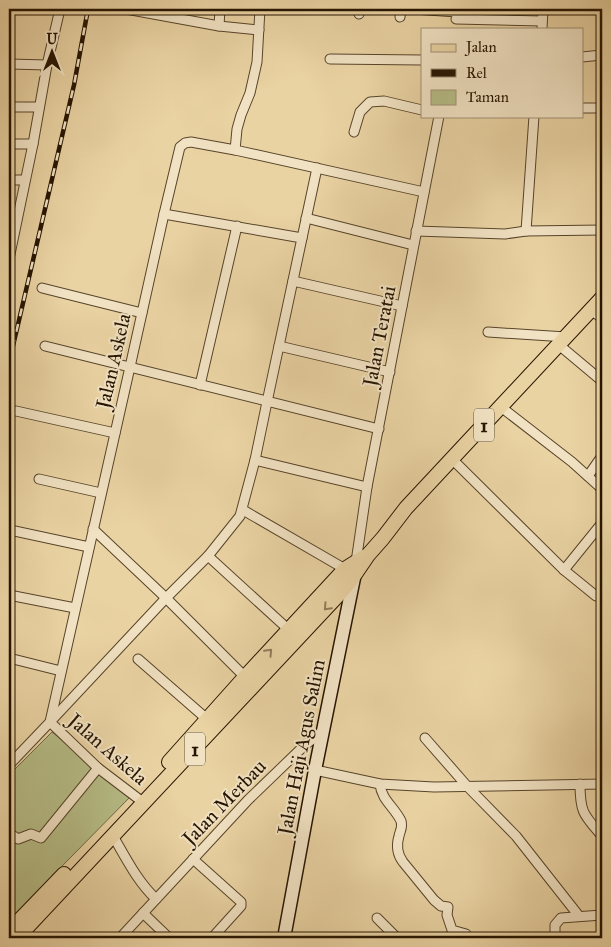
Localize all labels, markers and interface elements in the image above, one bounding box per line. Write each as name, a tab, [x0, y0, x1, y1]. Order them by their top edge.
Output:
north arrow	[28, 28, 78, 78]
legend	[421, 28, 584, 118]
text: U	[46, 31, 58, 48]
text: Jalan	[464, 38, 497, 57]
text: Rel	[466, 64, 488, 82]
text: Taman	[466, 88, 509, 106]
street label: Jalan Teratai	[357, 283, 402, 391]
street label: Jalan Askela	[90, 310, 137, 413]
road number: 1	[474, 408, 494, 442]
one-way arrow	[323, 601, 332, 610]
one-way arrow	[263, 649, 272, 658]
street label: Jalan Haji Agus Salim	[272, 657, 331, 839]
street label: Jalan Askela	[61, 707, 153, 791]
road number: 1	[185, 732, 205, 766]
street label: Jalan Merbau	[176, 754, 272, 852]

